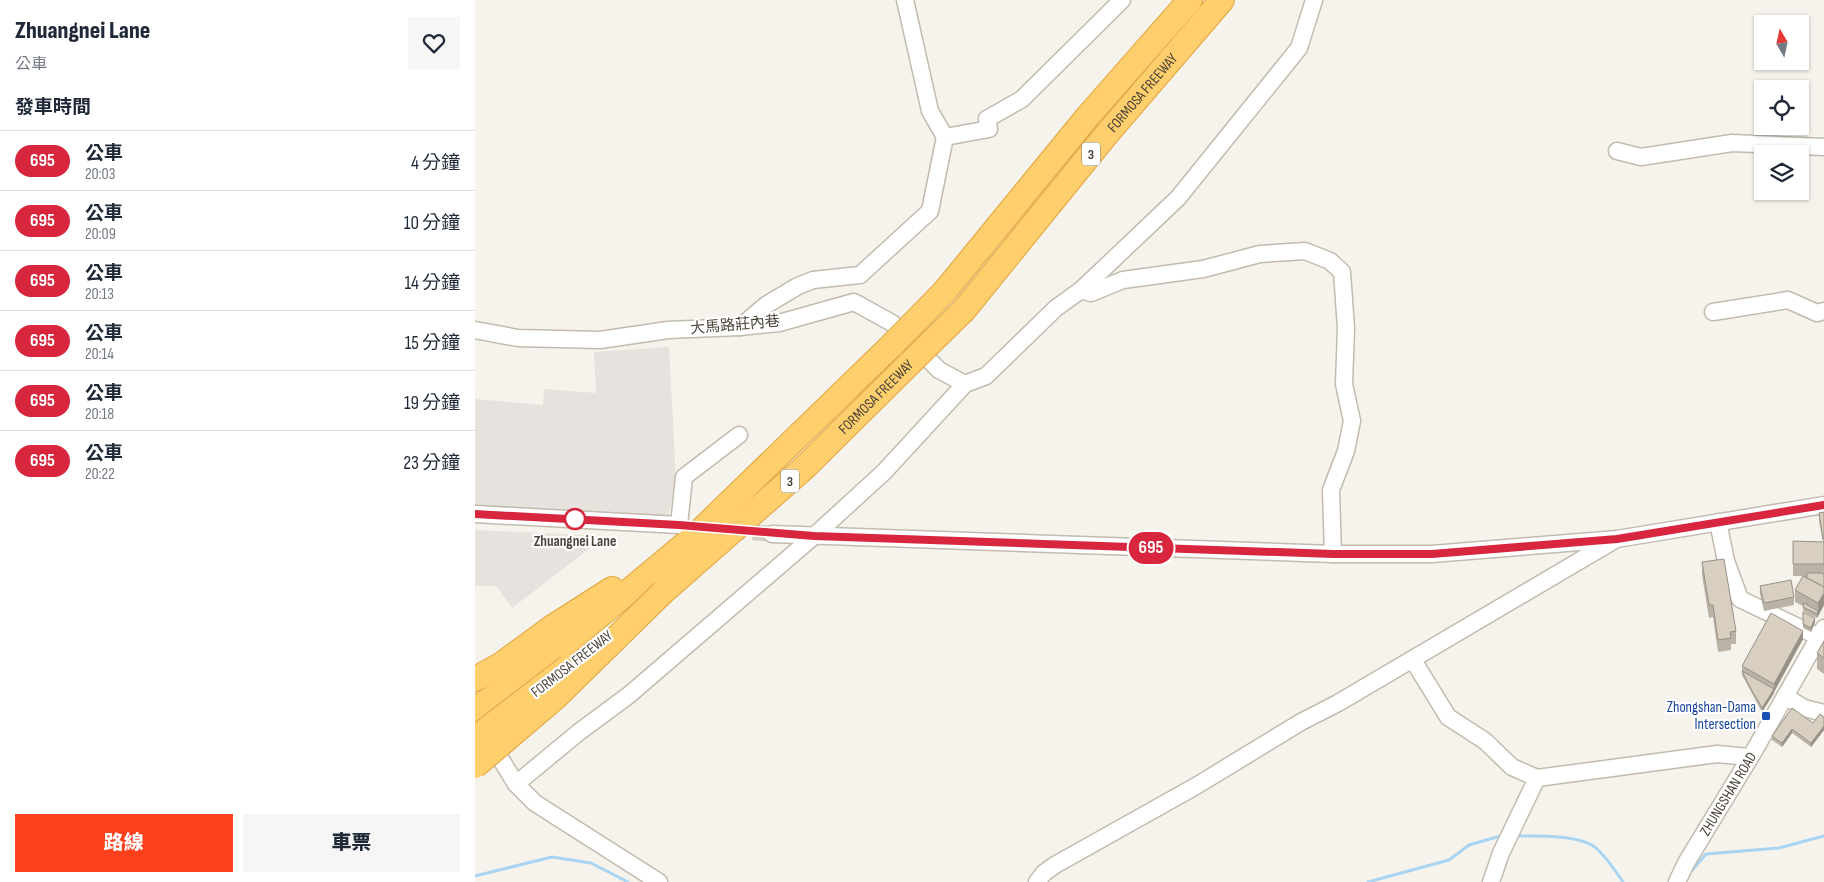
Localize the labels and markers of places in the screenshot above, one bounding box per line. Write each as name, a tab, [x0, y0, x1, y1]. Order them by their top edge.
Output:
marker: Zhuangnei Lane	[564, 508, 586, 530]
place label: Zhuangnei Lane	[534, 532, 616, 551]
place label: Zhongshan-Dama Intersection	[1667, 698, 1756, 734]
marker: Zhongshan-Dama Intersection	[1760, 710, 1772, 722]

